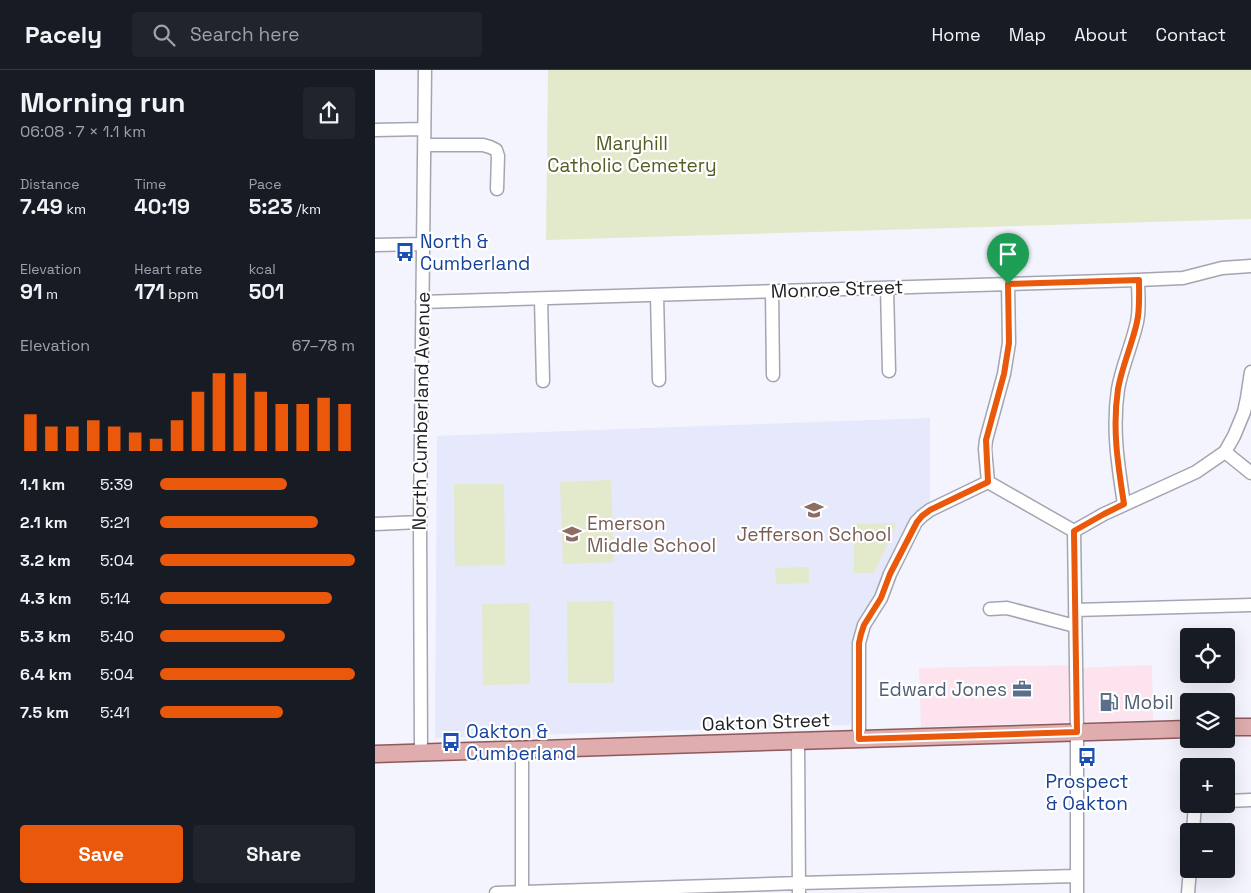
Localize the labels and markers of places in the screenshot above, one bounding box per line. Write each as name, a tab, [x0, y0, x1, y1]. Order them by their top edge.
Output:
place label: North & Cumberland	[420, 229, 530, 276]
pin	[987, 233, 1029, 284]
bus stop icon: North & Cumberland	[394, 241, 416, 263]
school or university icon: Jefferson School	[803, 499, 825, 521]
place label: Emerson Middle School	[587, 511, 716, 558]
place label: Jefferson School	[737, 522, 892, 547]
school or university icon: Emerson Middle School	[561, 523, 583, 545]
place label: Edward Jones	[879, 677, 1007, 702]
office icon: Edward Jones	[1011, 678, 1033, 700]
place label: Mobil	[1124, 690, 1174, 715]
fuel station icon: Mobil	[1098, 691, 1120, 713]
place label: Oakton & Cumberland	[466, 719, 576, 766]
bus stop icon: Oakton & Cumberland	[440, 731, 462, 753]
bus stop icon: Prospect & Oakton	[1076, 746, 1098, 768]
place label: Prospect & Oakton	[1045, 769, 1129, 816]

